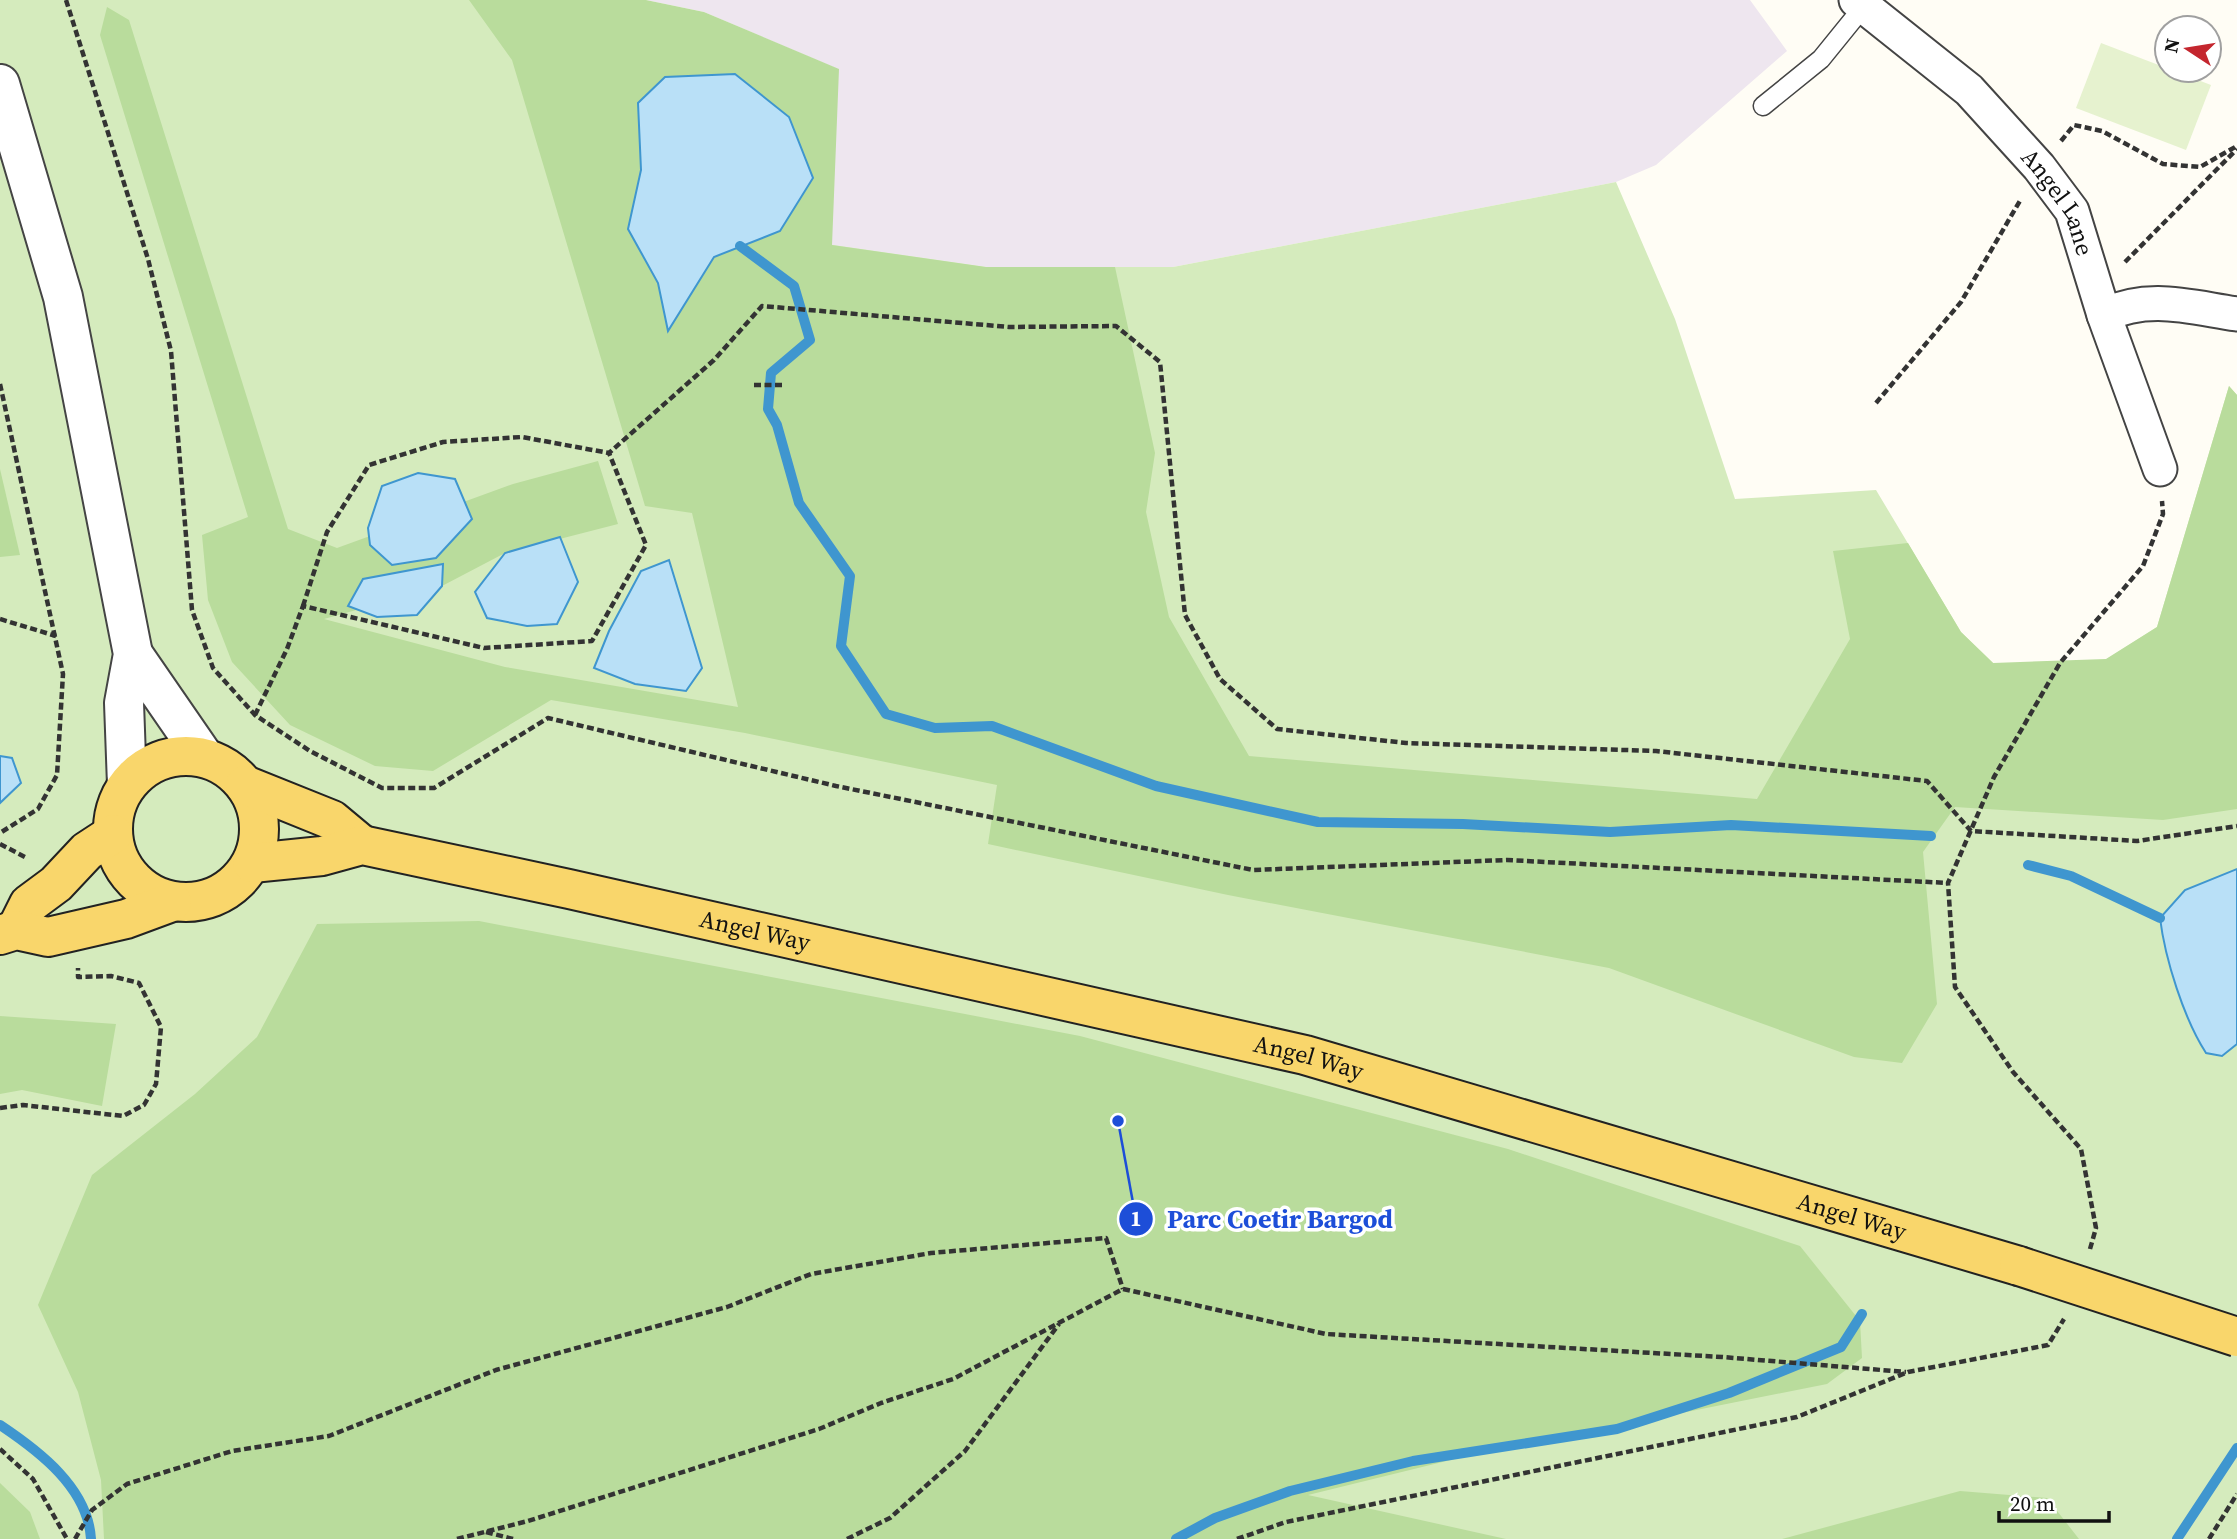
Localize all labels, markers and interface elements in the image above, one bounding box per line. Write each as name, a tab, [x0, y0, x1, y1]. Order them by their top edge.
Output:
north arrow	[2153, 14, 2223, 84]
text: N	[2157, 36, 2186, 55]
street label: Angel Lane	[2014, 141, 2102, 259]
street label: Angel Way	[697, 902, 814, 959]
street label: Angel Way	[1251, 1027, 1368, 1088]
street label: Angel Way	[1793, 1184, 1911, 1248]
callout: Parc Coetir Bargod	[1118, 1196, 1407, 1243]
text: Parc Coetir Bargod	[1167, 1201, 1393, 1237]
text: 1	[1130, 1204, 1142, 1233]
scale bar	[1999, 1480, 2109, 1524]
text: 20 m	[2010, 1489, 2055, 1518]

